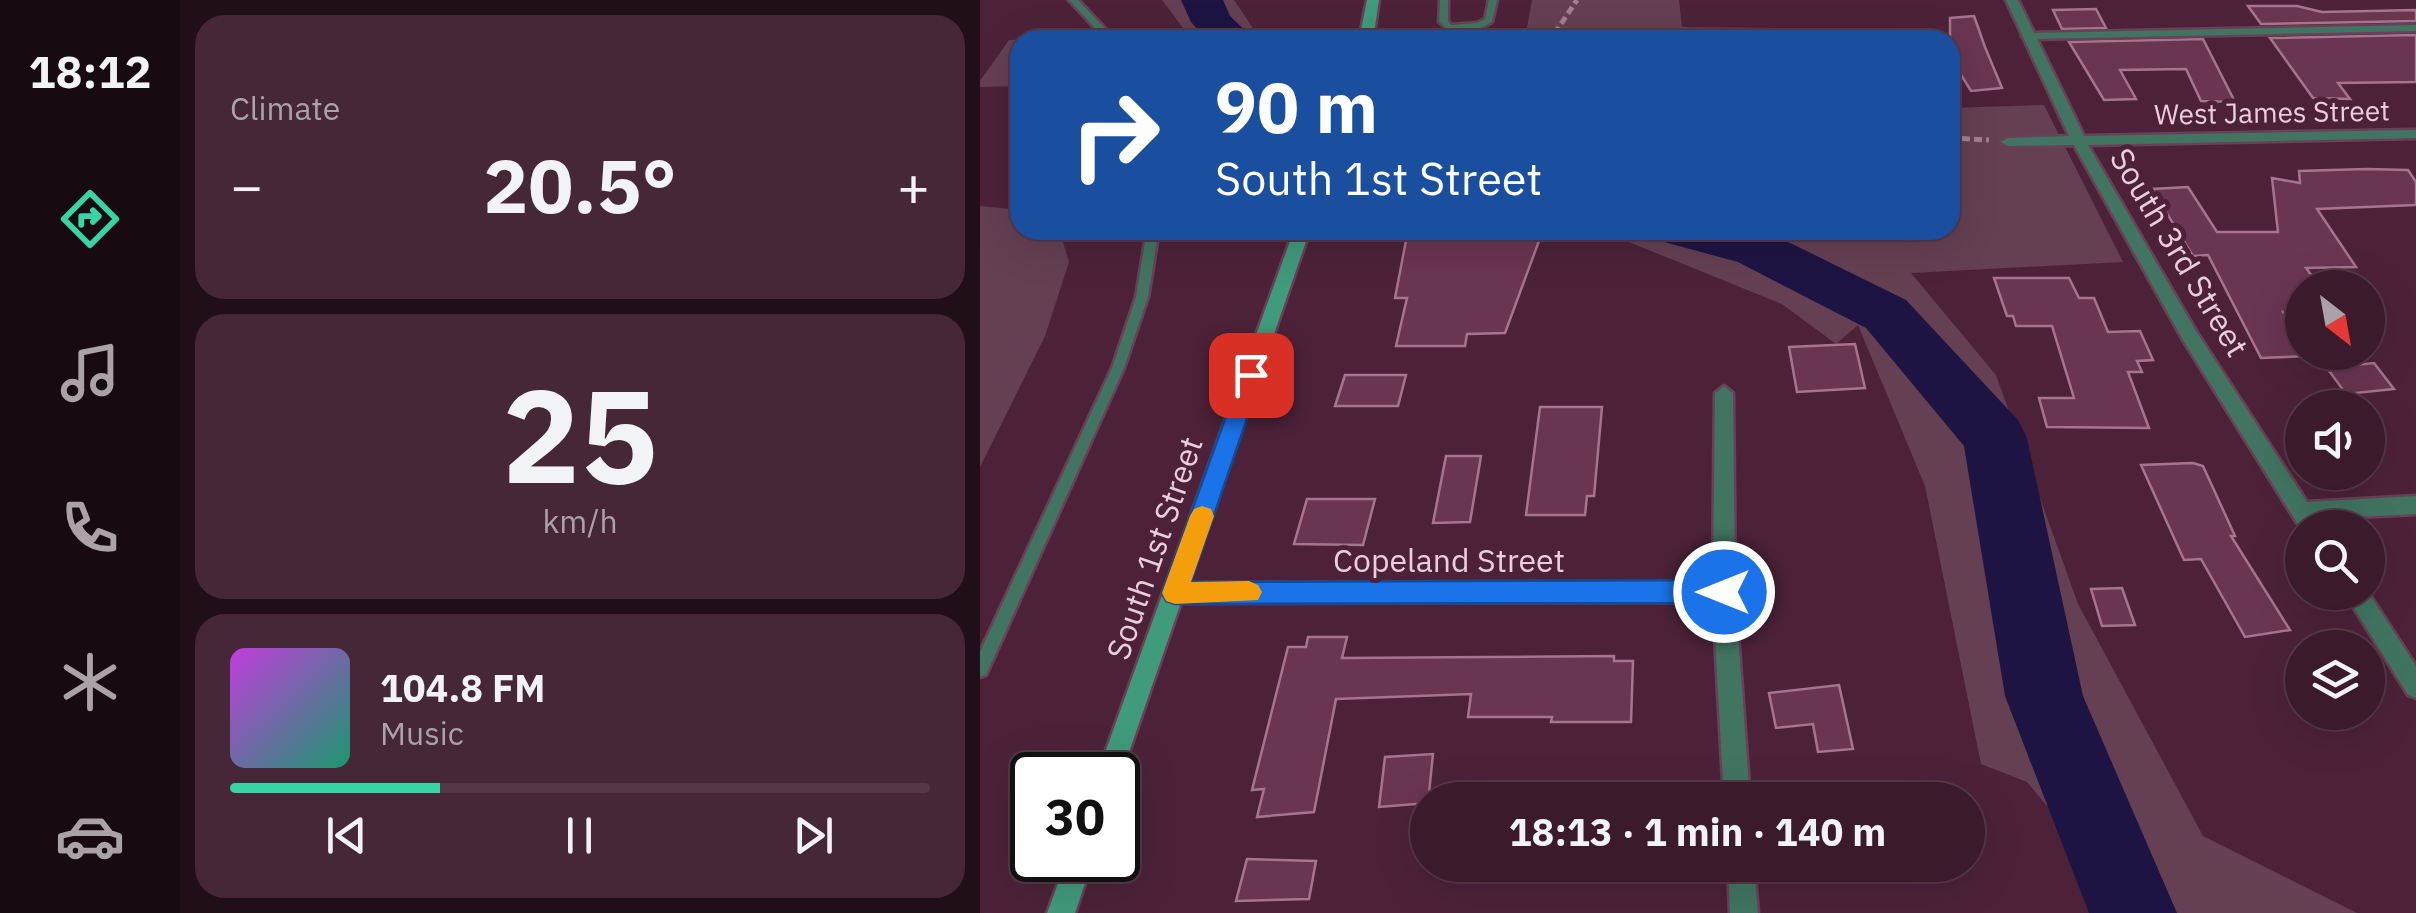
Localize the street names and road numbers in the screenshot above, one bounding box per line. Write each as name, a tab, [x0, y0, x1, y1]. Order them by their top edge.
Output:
street label: West James Street	[2154, 91, 2390, 133]
street label: South 3rd Street	[2101, 140, 2259, 364]
street label: South 1st Street	[1096, 431, 1212, 665]
street label: Copeland Street	[1333, 539, 1565, 581]

